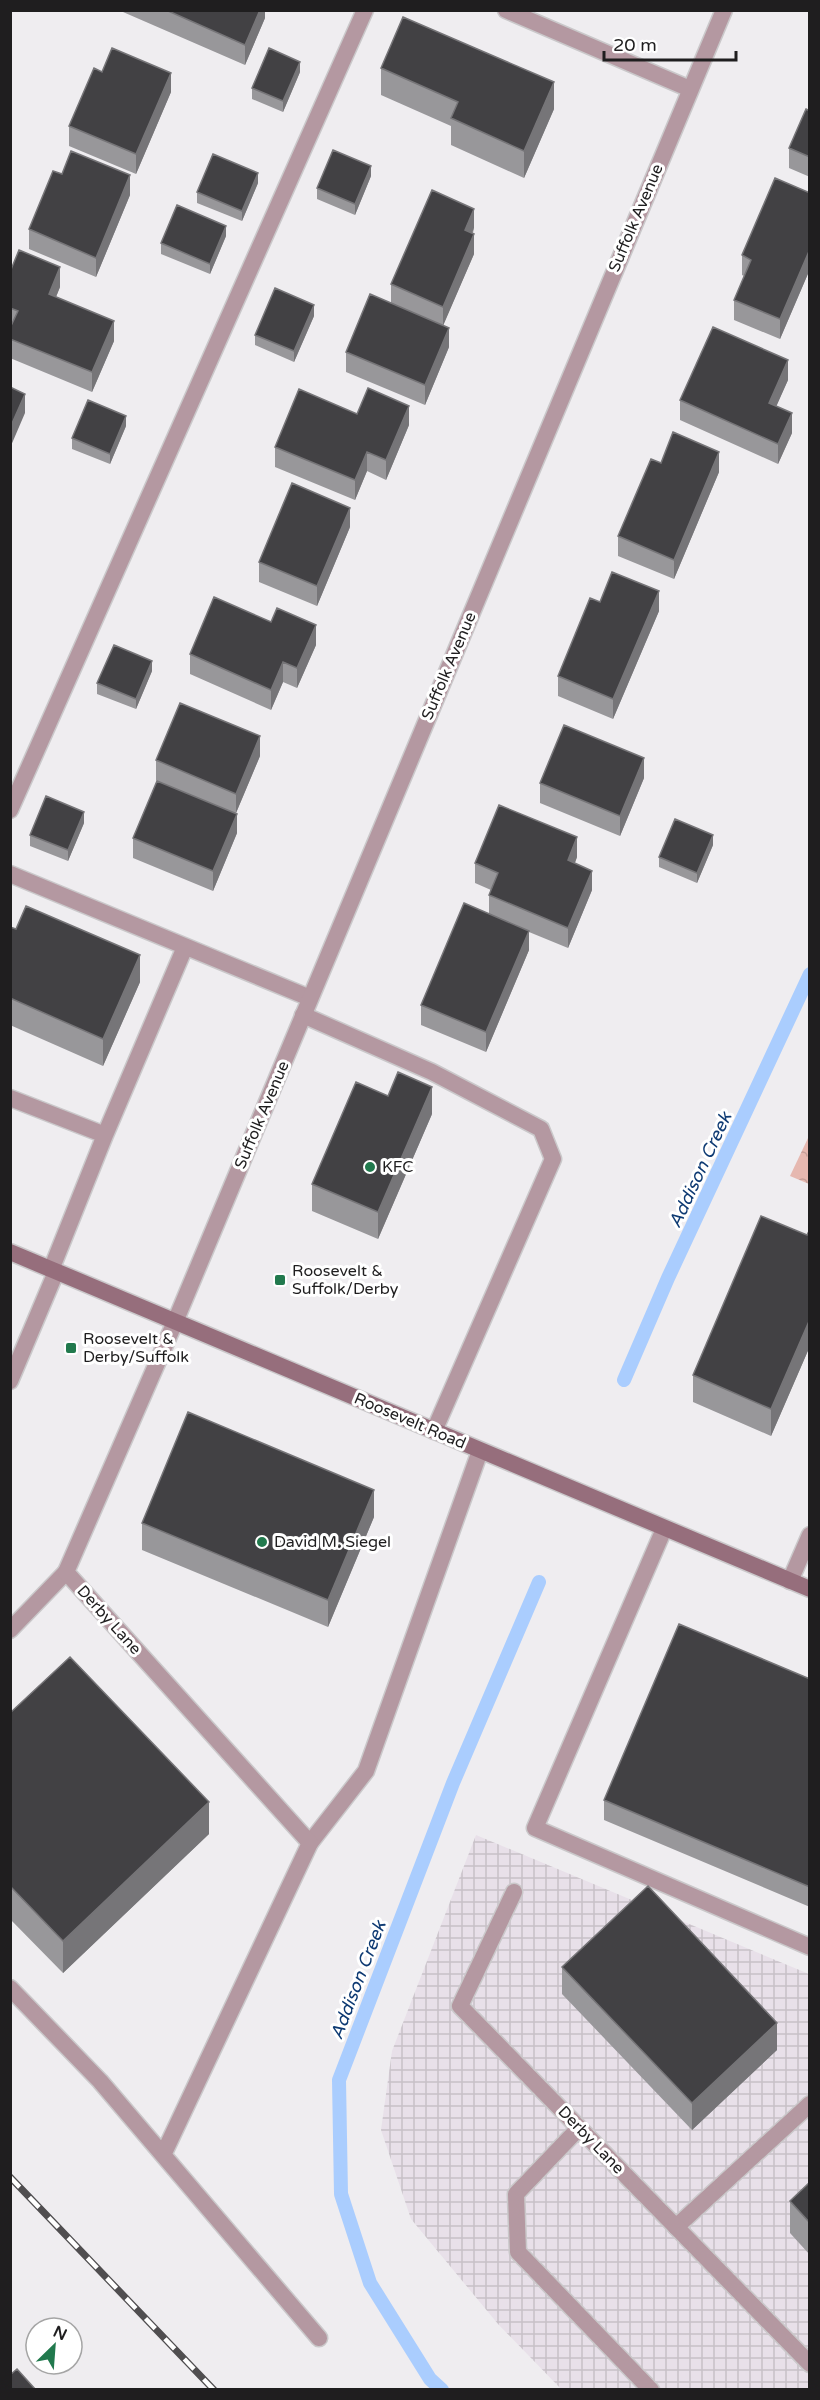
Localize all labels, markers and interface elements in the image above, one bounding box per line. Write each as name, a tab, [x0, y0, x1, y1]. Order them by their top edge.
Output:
scale bar	[604, 24, 736, 62]
text: 20 m	[613, 34, 657, 56]
street label: Suffolk Avenue	[604, 161, 668, 275]
street label: Suffolk Avenue	[417, 609, 481, 723]
street label: Suffolk Avenue	[230, 1058, 294, 1172]
water label: Addison Creek	[664, 1108, 737, 1231]
place label: KFC	[382, 1157, 413, 1177]
marker: KFC	[363, 1160, 377, 1174]
place label: Roosevelt & Suffolk/Derby	[292, 1261, 399, 1299]
marker: Roosevelt & Suffolk/Derby	[273, 1273, 287, 1287]
place label: Roosevelt & Derby/Suffolk	[83, 1329, 189, 1367]
marker: Roosevelt & Derby/Suffolk	[64, 1341, 78, 1355]
street label: Roosevelt Road	[351, 1388, 469, 1454]
place label: David M. Siegel	[274, 1532, 391, 1552]
marker: David M. Siegel	[255, 1535, 269, 1549]
street label: Derby Lane	[73, 1581, 145, 1659]
water label: Addison Creek	[325, 1917, 391, 2042]
street label: Derby Lane	[554, 2102, 628, 2178]
north arrow	[24, 2316, 84, 2376]
text: N	[50, 2322, 70, 2345]

